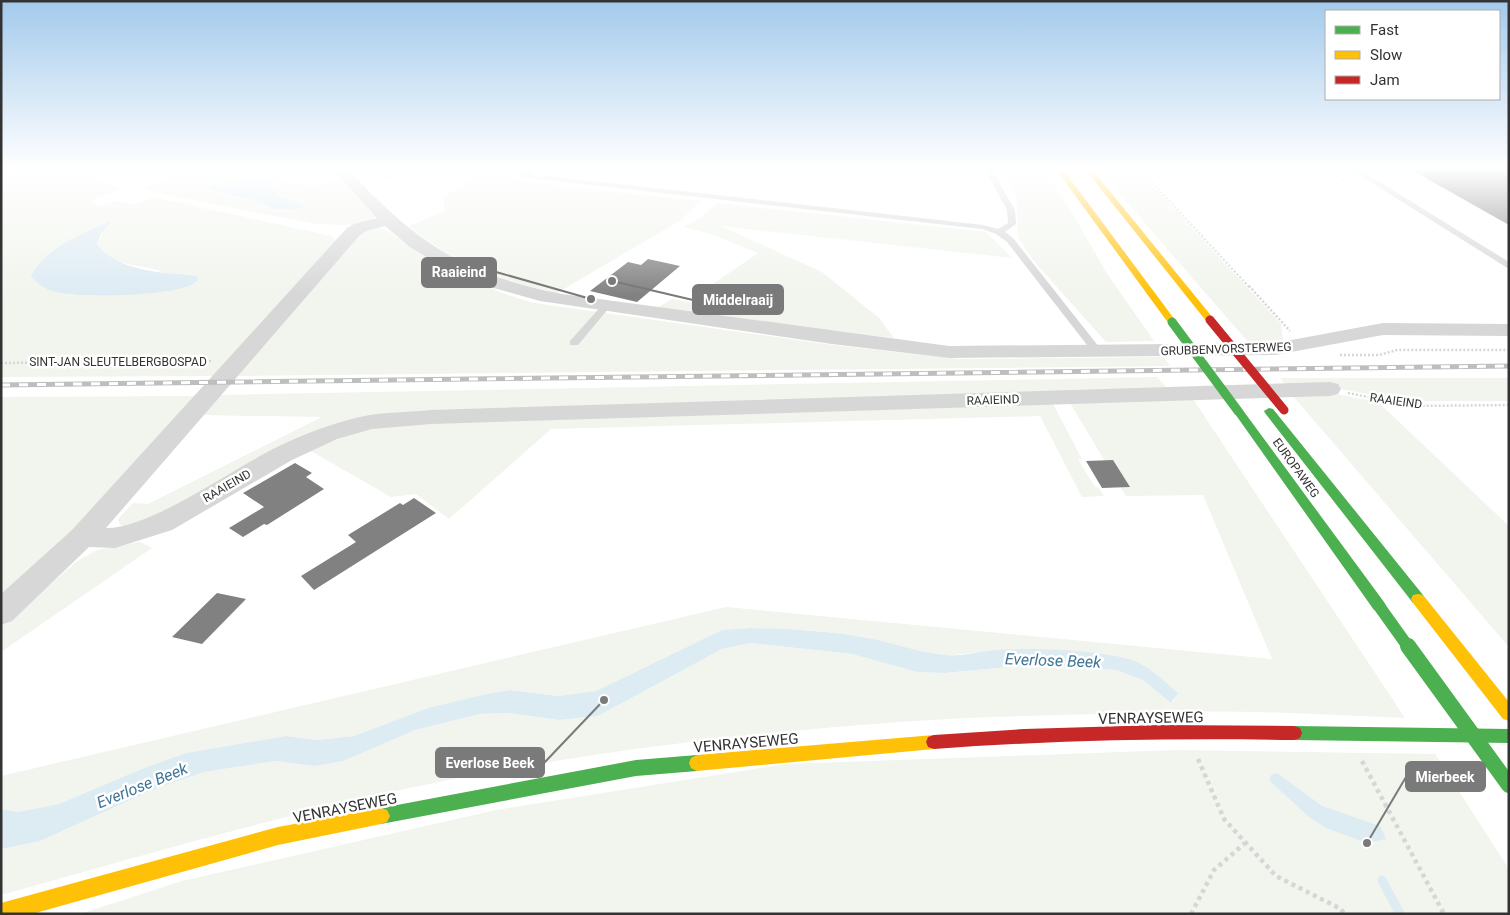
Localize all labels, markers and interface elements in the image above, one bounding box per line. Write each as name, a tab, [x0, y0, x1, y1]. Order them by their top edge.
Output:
legend	[1325, 10, 1500, 100]
text: Fast	[1370, 21, 1399, 39]
text: Slow	[1370, 46, 1402, 64]
text: Jam	[1370, 71, 1400, 89]
callout: Raaieind	[422, 258, 496, 287]
text: Raaieind	[432, 264, 486, 280]
callout: Middelraaij	[693, 285, 783, 314]
text: Middelraaij	[703, 292, 773, 308]
street label: GRUBBENVORSTERWEG	[1160, 340, 1292, 358]
street label: SINT-JAN SLEUTELBERGBOSPAD	[29, 355, 207, 369]
street label: RAAIEIND	[1369, 390, 1423, 412]
street label: RAAIEIND	[966, 392, 1020, 408]
street label: EUROPAWEG	[1270, 436, 1322, 500]
street label: RAAIEIND	[201, 467, 253, 505]
water label: Everlose Beek	[1005, 649, 1103, 672]
street label: VENRAYSEWEG	[1098, 708, 1204, 728]
street label: VENRAYSEWEG	[693, 729, 799, 757]
callout: Everlose Beek	[436, 748, 544, 777]
text: Everlose Beek	[446, 755, 535, 771]
water label: Everlose Beek	[94, 758, 191, 812]
callout: Mierbeek	[1406, 762, 1485, 791]
text: Mierbeek	[1415, 769, 1475, 785]
street label: VENRAYSEWEG	[292, 789, 398, 827]

